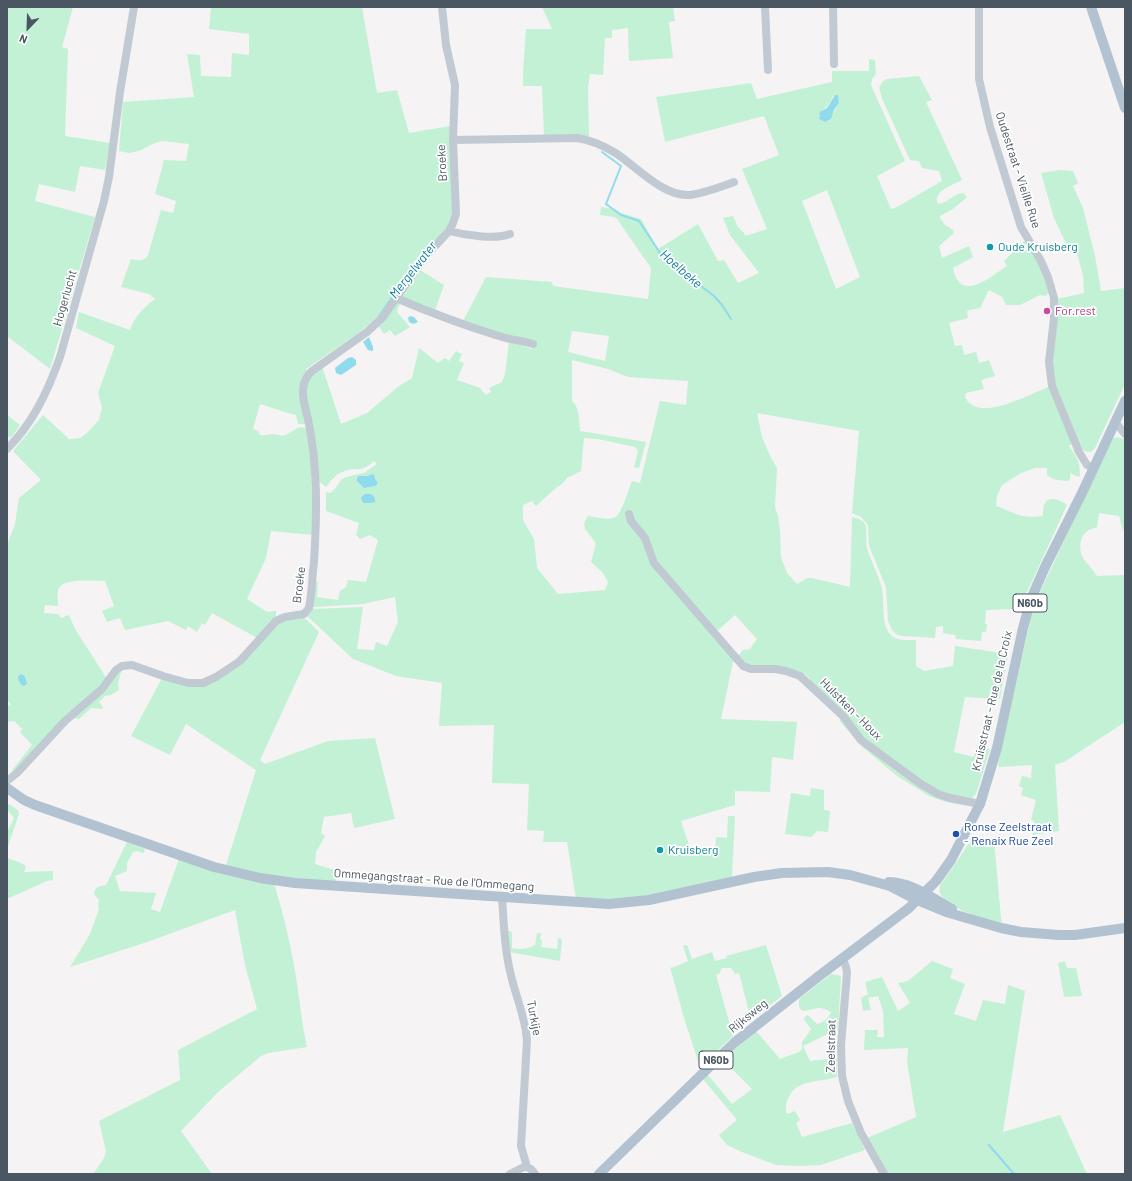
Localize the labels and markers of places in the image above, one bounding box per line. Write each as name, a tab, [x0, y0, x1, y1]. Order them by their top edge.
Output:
place label: Oude Kruisberg	[998, 240, 1078, 254]
marker: Oude Kruisberg	[985, 242, 995, 252]
place label: For.rest	[1055, 304, 1096, 318]
marker: For.rest	[1042, 306, 1052, 316]
place label: Ronse Zeelstraat - Renaix Rue Zeel	[964, 820, 1053, 848]
marker: Ronse Zeelstraat - Renaix Rue Zeel	[951, 829, 961, 839]
place label: Kruisberg	[668, 843, 718, 857]
marker: Kruisberg	[655, 845, 665, 855]

